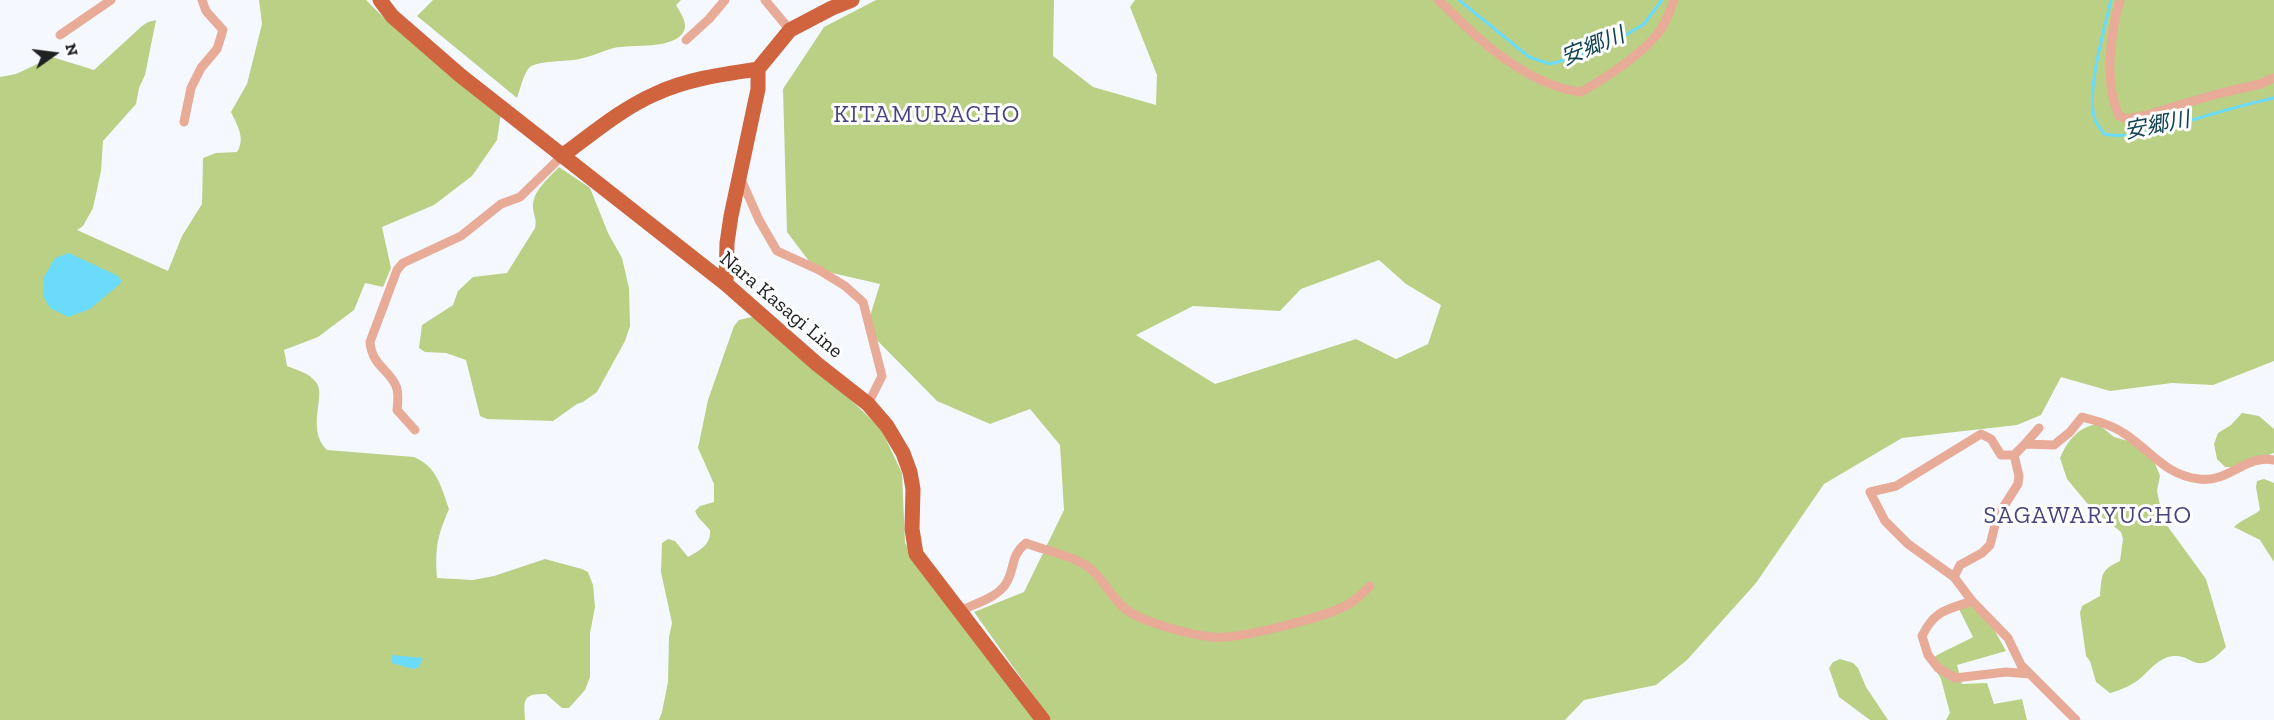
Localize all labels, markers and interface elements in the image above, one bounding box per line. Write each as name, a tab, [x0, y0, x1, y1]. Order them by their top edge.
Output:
water label: 安郷川	[1557, 22, 1629, 72]
north arrow	[24, 24, 84, 84]
text: N	[61, 41, 83, 58]
district label: KITAMURACHO	[833, 101, 1021, 129]
water label: 安郷川	[2122, 107, 2192, 145]
street label: Nara Kasagi Line	[714, 246, 848, 364]
district label: SAGAWARYUCHO	[1983, 502, 2193, 530]

